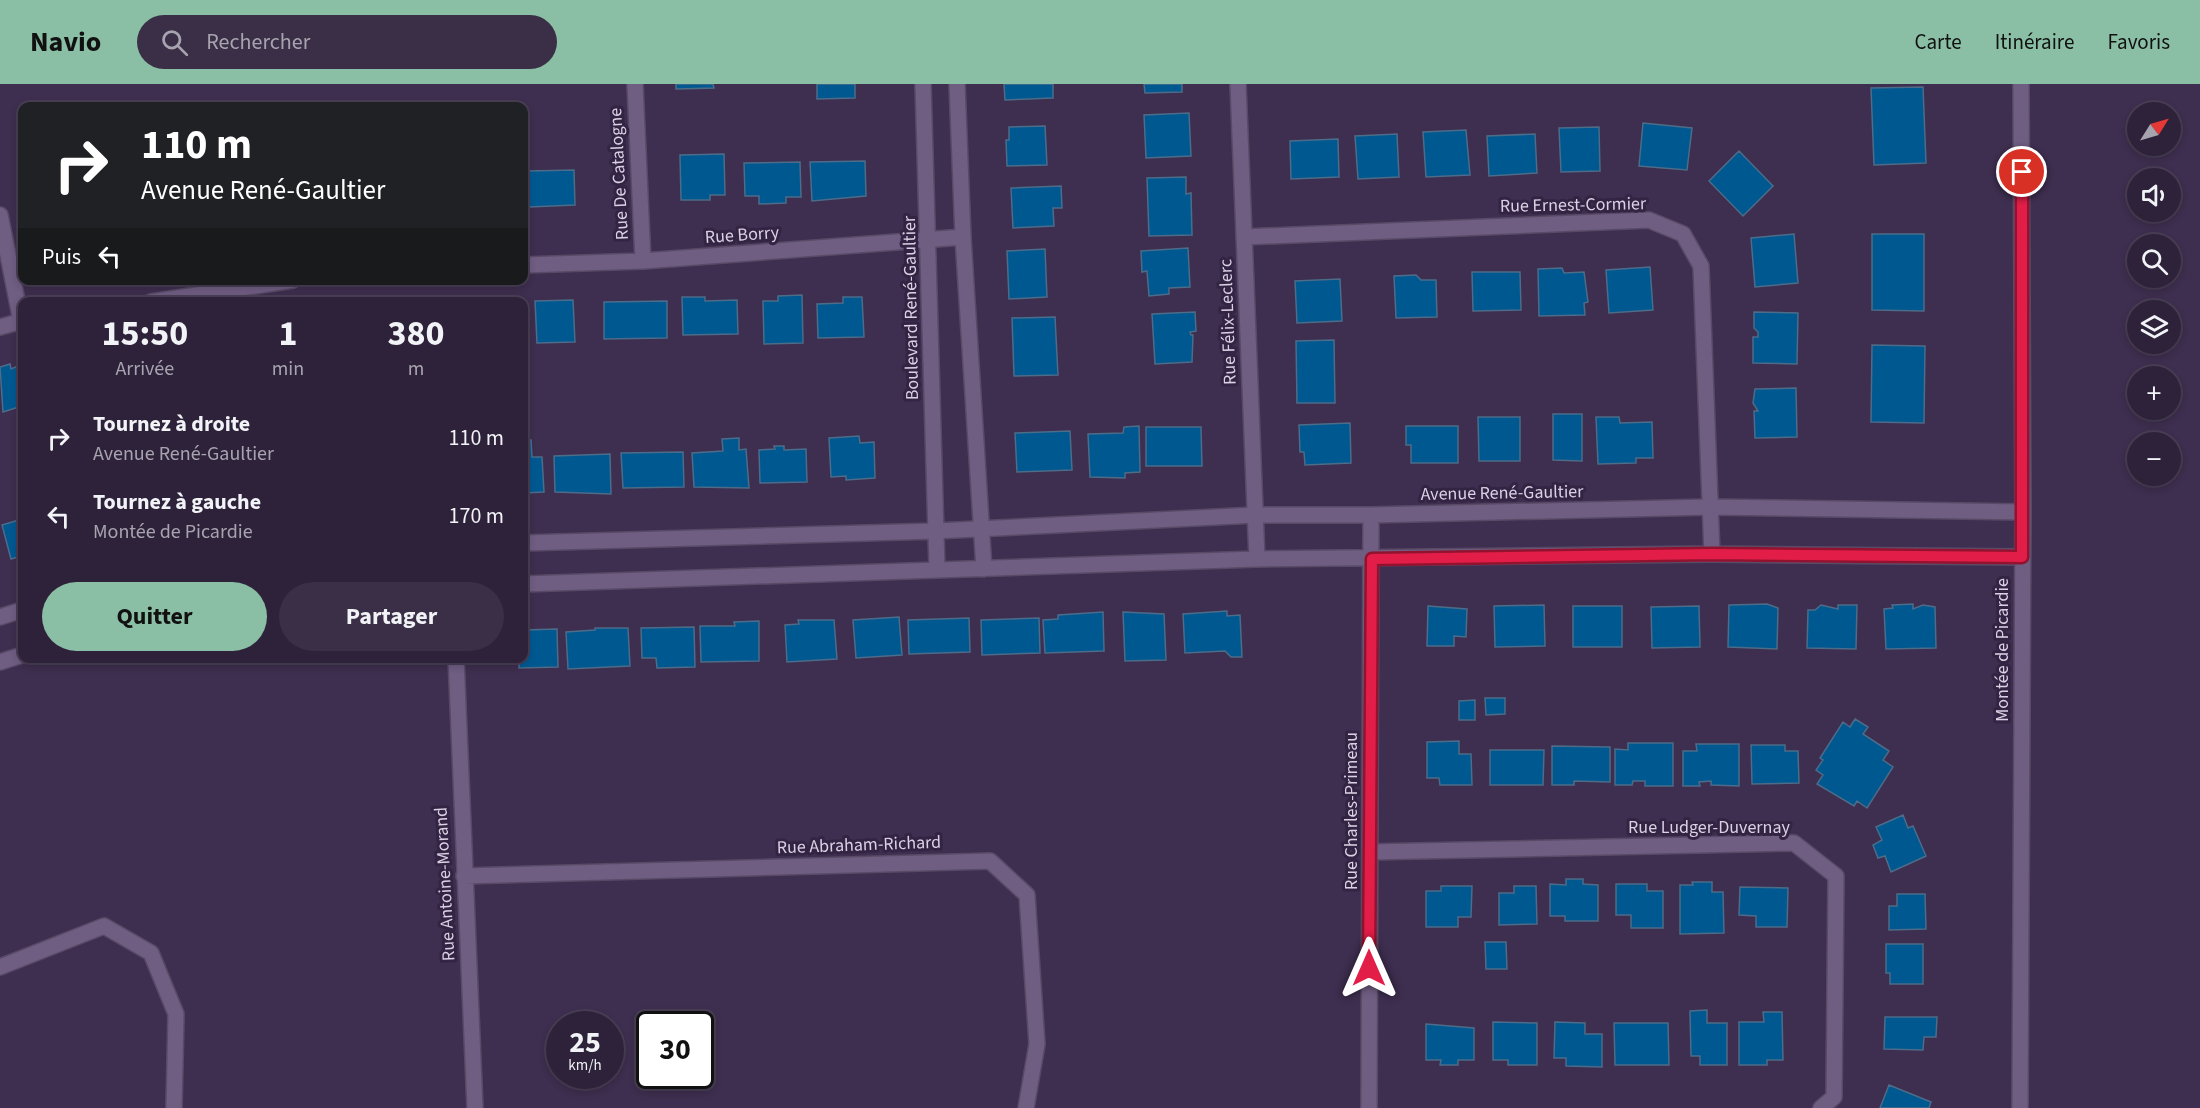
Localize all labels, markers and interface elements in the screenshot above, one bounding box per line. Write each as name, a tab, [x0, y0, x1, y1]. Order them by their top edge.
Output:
search box	[137, 15, 557, 69]
text: Navio	[30, 22, 101, 62]
icon: search	[158, 26, 191, 59]
text: Rechercher	[206, 26, 310, 58]
text: Carte	[1915, 27, 1962, 57]
text: Itinéraire	[1995, 27, 2074, 57]
text: Favoris	[2107, 27, 2170, 57]
north arrow	[2127, 102, 2181, 156]
map controls	[2127, 102, 2181, 486]
street label: Rue De Catalogne	[603, 107, 635, 241]
text: 110 m	[141, 115, 252, 175]
icon: right	[42, 126, 120, 204]
pin	[1996, 146, 2047, 197]
icon: arrive	[2005, 155, 2038, 188]
button: sound	[2127, 168, 2181, 222]
text: Avenue René-Gaultier	[141, 171, 385, 210]
street label: Rue Ernest-Cormier	[1500, 191, 1647, 219]
street label: Boulevard René-Gaultier	[897, 215, 925, 400]
street label: Rue Borry	[704, 220, 780, 250]
button: search	[2127, 234, 2181, 288]
icon: left	[93, 240, 126, 273]
text: Puis	[42, 241, 81, 273]
street label: Rue Félix-Leclerc	[1213, 259, 1243, 385]
button: layers	[2127, 300, 2181, 354]
text: 15:50	[101, 308, 188, 359]
text: 1	[278, 308, 297, 359]
text: 380	[388, 308, 445, 359]
text: Arrivée	[115, 355, 174, 383]
text: min	[272, 355, 304, 383]
text: m	[408, 355, 424, 383]
button: +	[2127, 366, 2181, 420]
text: Tournez à droite	[93, 408, 250, 440]
icon: right	[42, 422, 75, 455]
text: 110 m	[449, 422, 504, 454]
button: −	[2127, 432, 2181, 486]
text: Avenue René-Gaultier	[93, 440, 274, 468]
street label: Avenue René-Gaultier	[1420, 479, 1584, 507]
text: Tournez à gauche	[93, 486, 261, 518]
icon: left	[42, 500, 75, 533]
text: 170 m	[449, 500, 504, 532]
text: Montée de Picardie	[93, 518, 253, 546]
street label: Montée de Picardie	[1990, 578, 2015, 722]
button: Quitter	[42, 582, 267, 651]
button: Partager	[279, 582, 504, 651]
street label: Rue Charles-Primeau	[1339, 732, 1364, 890]
street label: Rue Antoine-Morand	[428, 806, 462, 962]
street label: Rue Ludger-Duvernay	[1628, 815, 1790, 840]
street label: Rue Abraham-Richard	[776, 830, 942, 860]
position arrow	[1337, 936, 1401, 1000]
speed limit sign: 30	[636, 1011, 714, 1089]
text: 25	[569, 1021, 601, 1064]
text: km/h	[568, 1055, 602, 1076]

